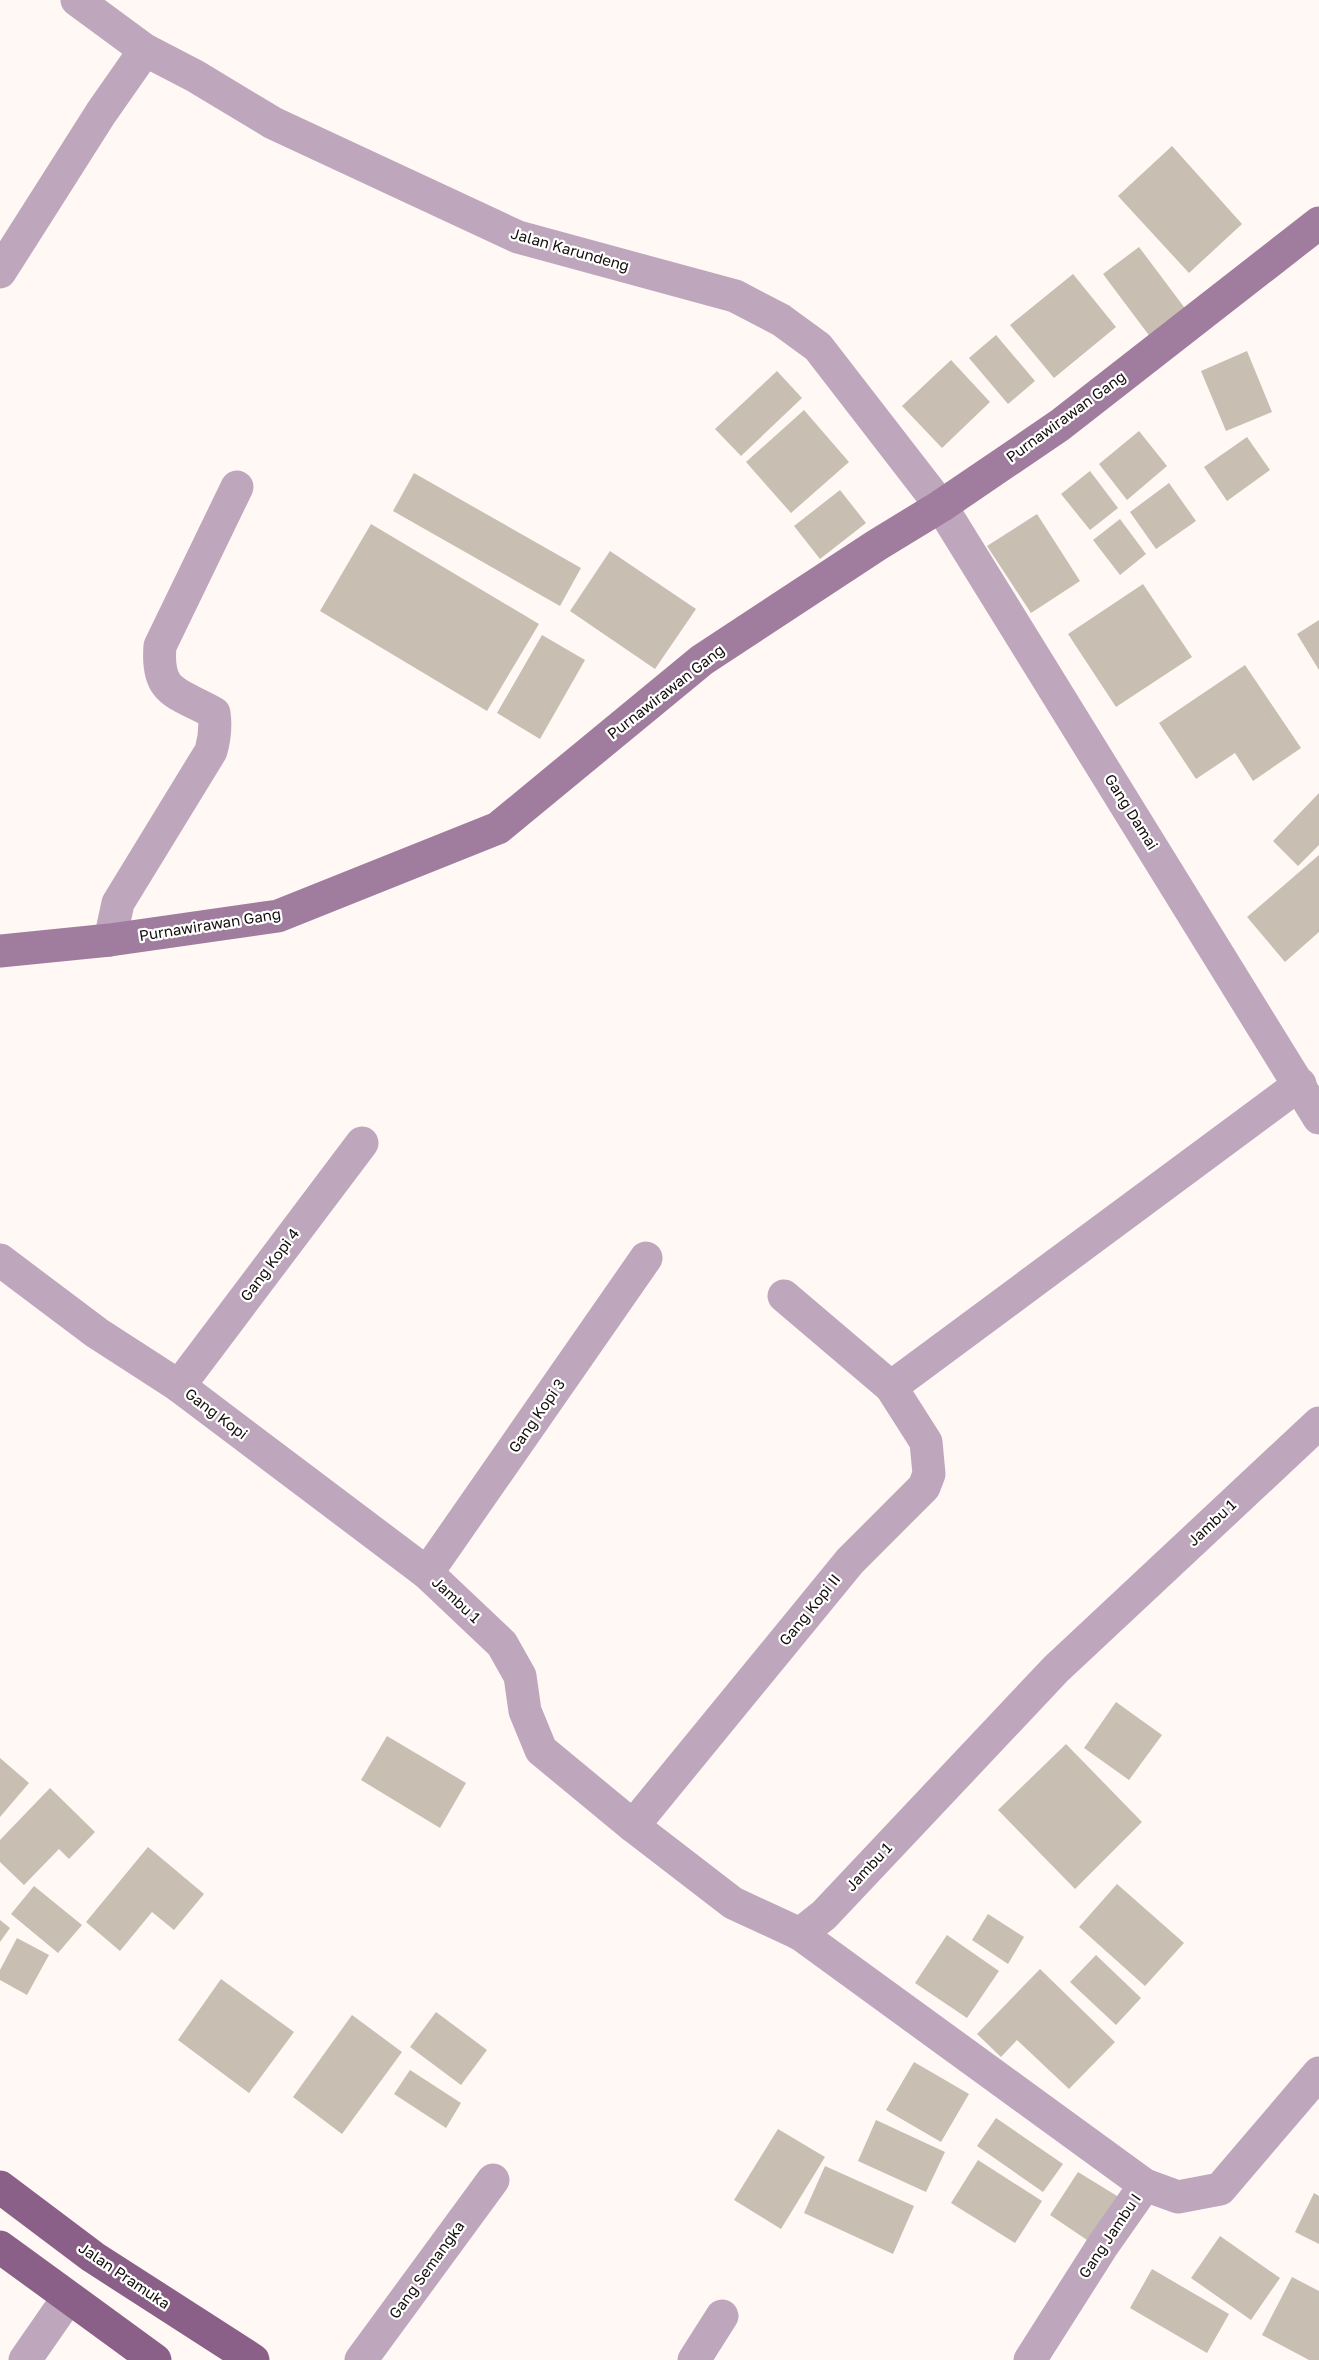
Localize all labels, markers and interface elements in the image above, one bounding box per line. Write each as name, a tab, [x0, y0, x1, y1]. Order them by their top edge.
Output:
street label: Jalan Karundeng	[509, 224, 632, 275]
street label: Purnawirawan Gang	[1002, 367, 1129, 466]
street label: Purnawirawan Gang	[603, 640, 727, 742]
street label: Gang Damai	[1101, 770, 1162, 853]
street label: Purnawirawan Gang	[138, 904, 282, 944]
street label: Gang Kopi 4	[236, 1224, 302, 1304]
street label: Gang Kopi 3	[504, 1375, 568, 1456]
street label: Gang Kopi	[182, 1384, 251, 1443]
street label: Jambu 1	[1183, 1495, 1239, 1549]
street label: Gang Kopi II	[775, 1570, 844, 1649]
street label: Jambu 1	[429, 1572, 485, 1626]
street label: Jambu 1	[841, 1838, 895, 1894]
street label: Gang Jambu I	[1074, 2190, 1144, 2281]
street label: Gang Semangka	[385, 2217, 468, 2322]
street label: Jalan Pramuka	[76, 2238, 174, 2312]

